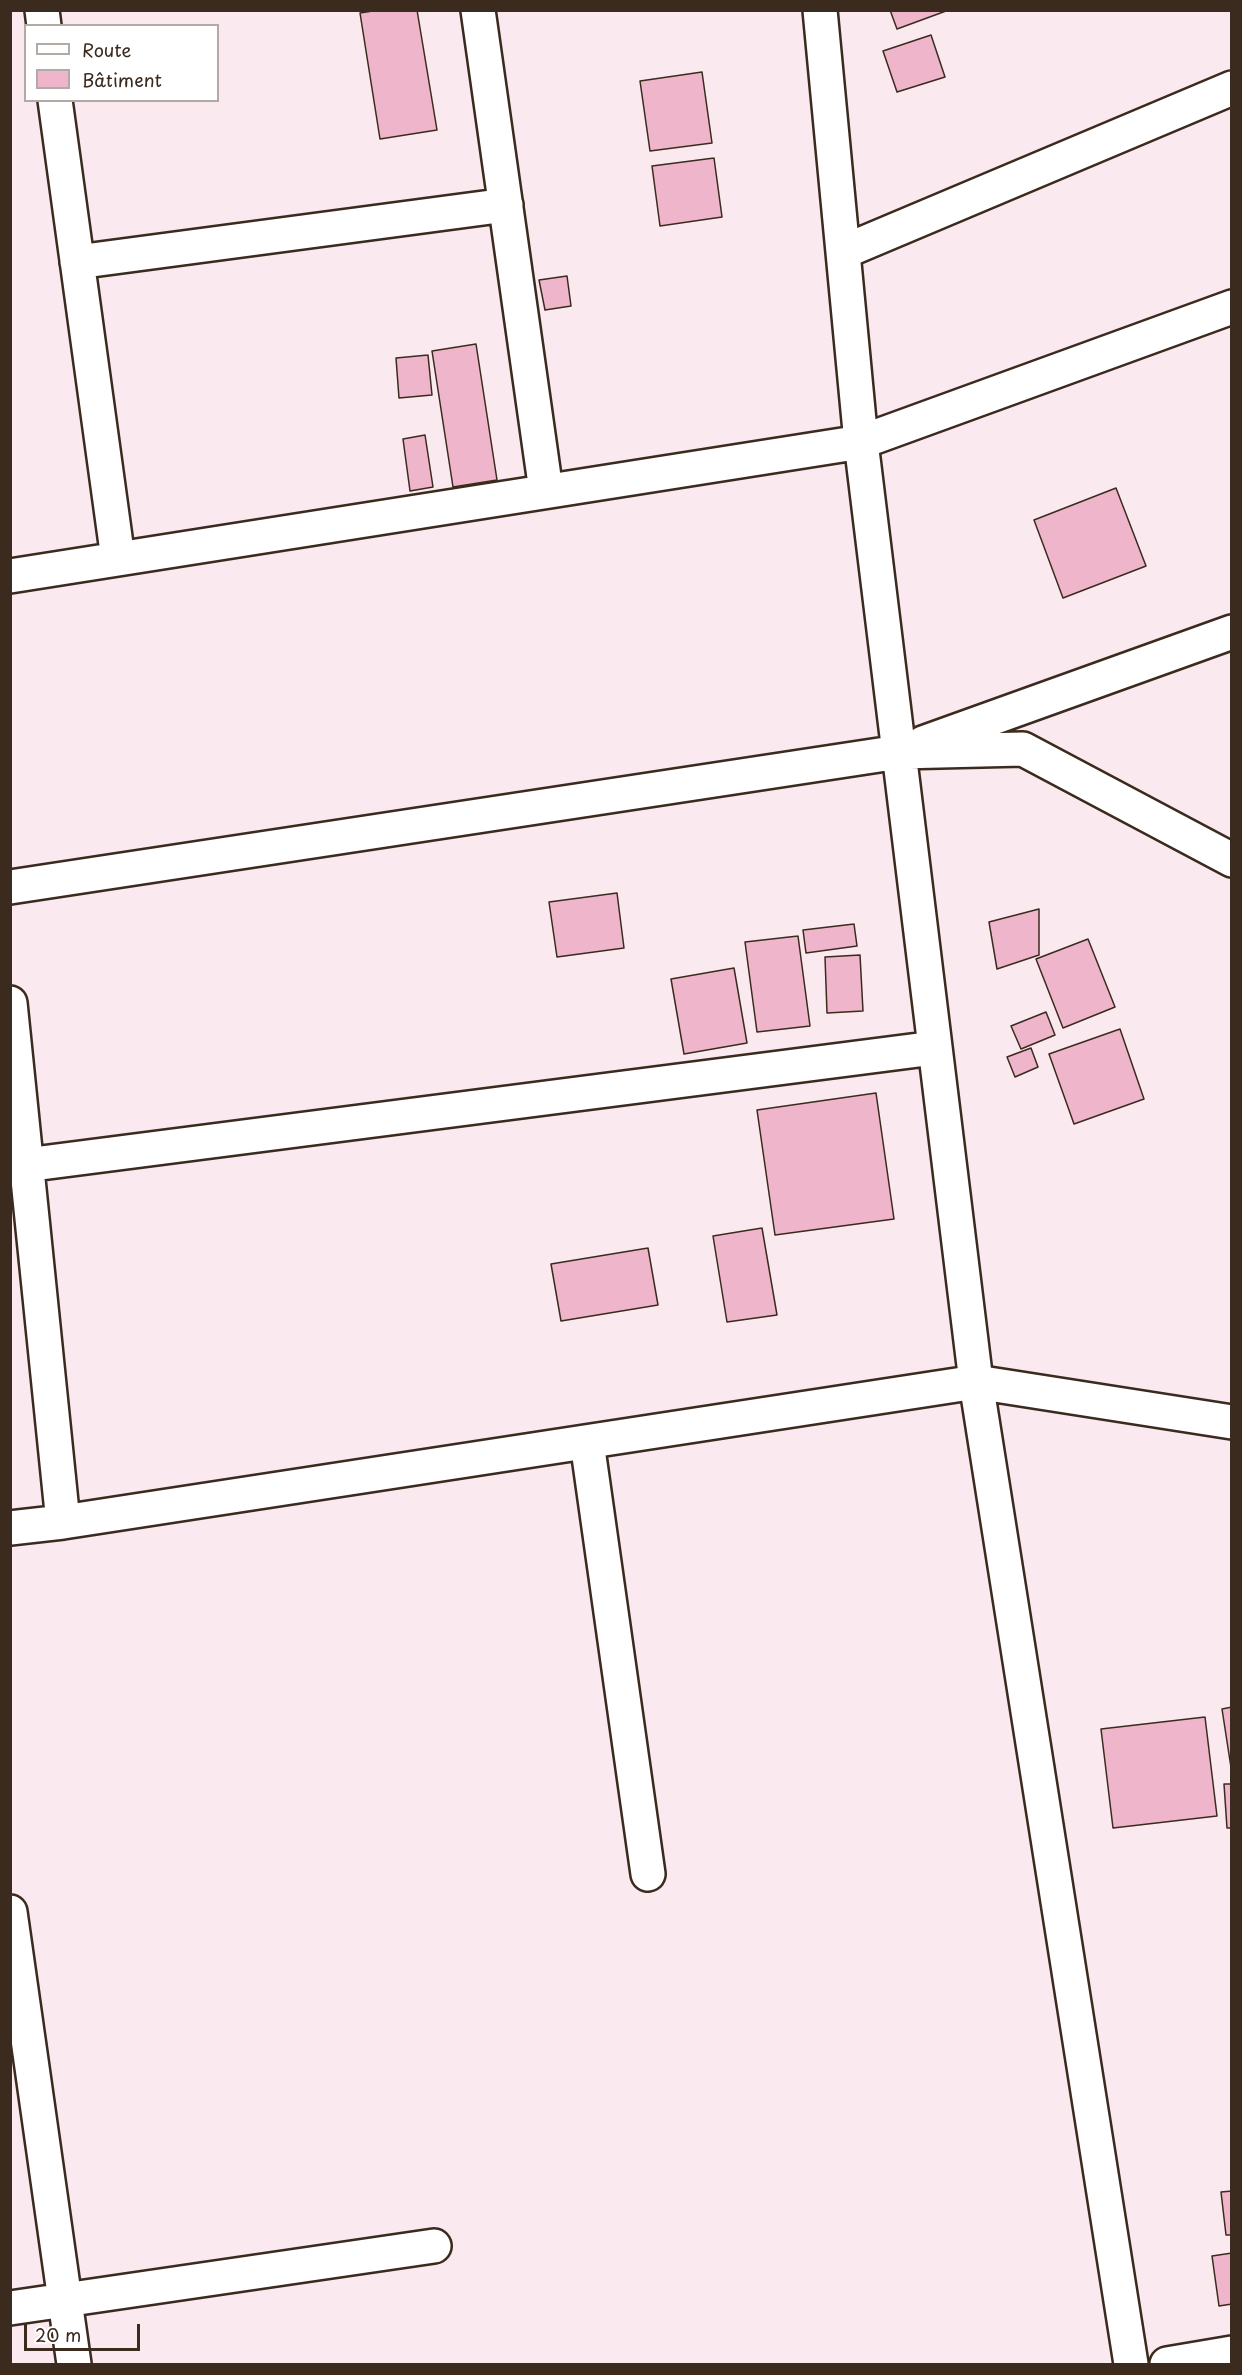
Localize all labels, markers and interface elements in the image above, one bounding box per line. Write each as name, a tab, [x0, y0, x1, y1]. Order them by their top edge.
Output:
legend	[24, 24, 219, 102]
text: Route	[82, 36, 131, 63]
text: Bâtiment	[82, 66, 162, 93]
scale bar	[27, 2312, 142, 2350]
text: 20 m	[35, 2321, 81, 2348]

